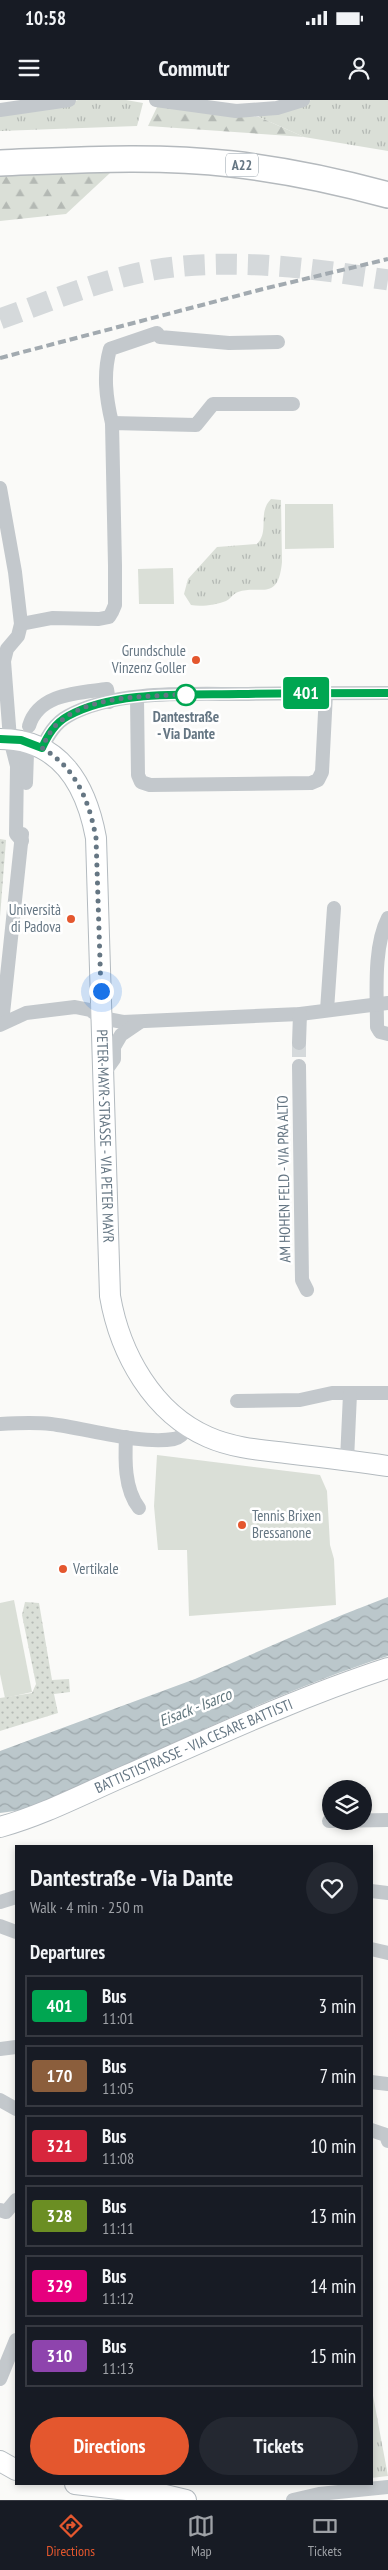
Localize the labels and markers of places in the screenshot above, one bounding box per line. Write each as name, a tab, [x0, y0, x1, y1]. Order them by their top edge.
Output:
place label: Grundschule Vinzenz Goller	[111, 641, 187, 677]
marker: Grundschule Vinzenz Goller	[190, 654, 202, 666]
marker: Dantestraße - Via Dante	[175, 684, 197, 706]
place label: Dantestraße - Via Dante	[153, 707, 219, 743]
place label: Università di Padova	[9, 900, 61, 936]
marker: Università di Padova	[65, 913, 77, 925]
place label: Tennis Brixen Bressanone	[252, 1506, 321, 1542]
marker: Tennis Brixen Bressanone	[236, 1519, 248, 1531]
place label: Vertikale	[72, 1559, 119, 1578]
marker: Vertikale	[57, 1563, 69, 1575]

